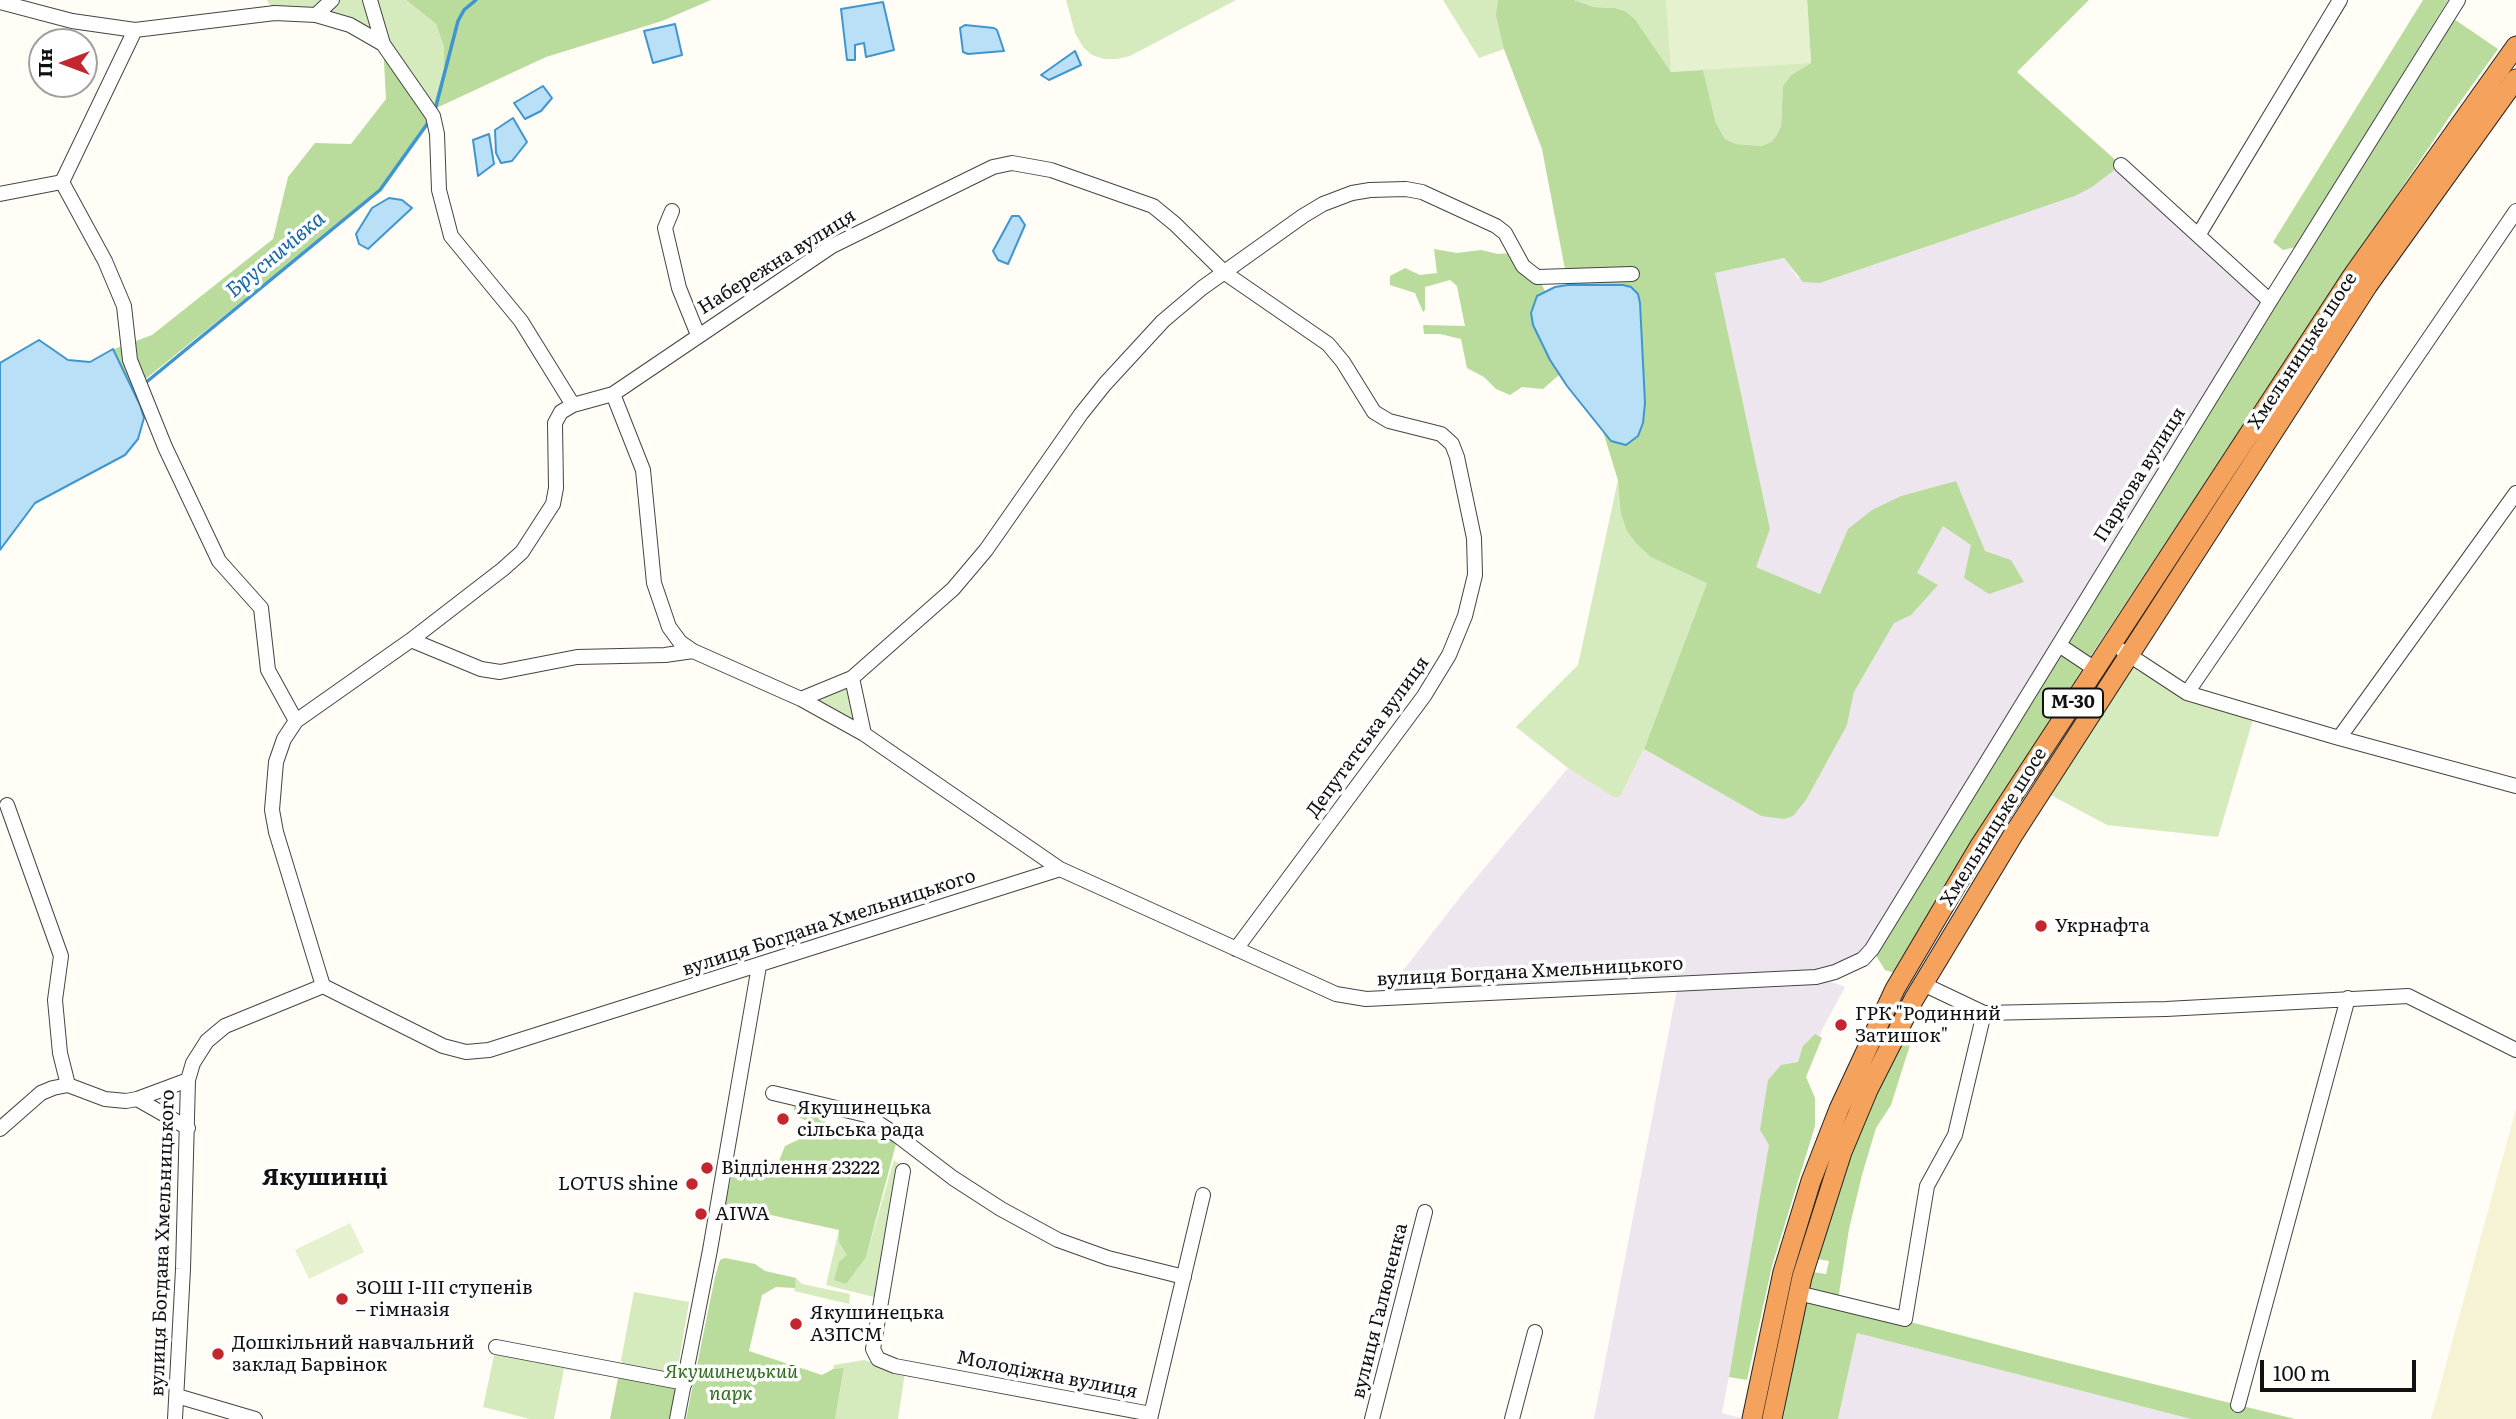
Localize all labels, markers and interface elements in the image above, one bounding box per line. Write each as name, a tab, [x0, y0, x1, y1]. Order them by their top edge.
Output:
north arrow	[28, 28, 98, 98]
text: Пн	[30, 48, 58, 78]
street label: Набережна вулиця	[694, 204, 860, 320]
water label: Брусничівка	[221, 206, 331, 304]
street label: Хмельницьке шосе	[2244, 268, 2362, 434]
street label: Паркова вулиця	[2089, 403, 2191, 547]
street label: Депутатська вулиця	[1302, 652, 1434, 822]
road number: М-30	[2043, 688, 2103, 718]
street label: Хмельницьке шосе	[1936, 744, 2052, 910]
street label: вулиця Богдана Хмельницького	[679, 865, 979, 981]
place label: Укрнафта	[2055, 915, 2150, 937]
marker: Укрнафта	[2033, 918, 2049, 934]
street label: вулиця Богдана Хмельницького	[1376, 953, 1684, 991]
place label: ГРК "Родинний Затишок"	[1855, 1003, 2001, 1047]
marker: ГРК "Родинний Затишок"	[1833, 1017, 1849, 1033]
street label: вулиця Богдана Хмельницького	[146, 1089, 180, 1397]
place label: Якушинецька сільська рада	[797, 1097, 931, 1141]
marker: Якушинецька сільська рада	[775, 1111, 791, 1127]
place label: Відділення 23222	[721, 1157, 880, 1179]
marker: Відділення 23222	[699, 1160, 715, 1176]
district label: Якушинці	[262, 1164, 388, 1192]
place label: LOTUS shine	[558, 1173, 678, 1195]
marker: LOTUS shine	[684, 1176, 700, 1192]
place label: AIWA	[715, 1203, 769, 1225]
marker: AIWA	[693, 1206, 709, 1222]
street label: вулиця Галюненка	[1347, 1221, 1413, 1401]
place label: ЗОШ І-ІІІ ступенів – гімназія	[356, 1277, 533, 1321]
marker: ЗОШ І-ІІІ ступенів – гімназія	[334, 1291, 350, 1307]
place label: Якушинецька АЗПСМ	[810, 1302, 944, 1346]
marker: Якушинецька АЗПСМ	[788, 1316, 804, 1332]
place label: Дошкільний навчальний заклад Барвінок	[232, 1332, 474, 1376]
marker: Дошкільний навчальний заклад Барвінок	[210, 1346, 226, 1362]
street label: Молодіжна вулиця	[955, 1346, 1139, 1404]
scale bar	[2264, 1346, 2420, 1390]
text: 100 m	[2273, 1356, 2330, 1387]
park label: Якушинецький парк	[664, 1361, 798, 1405]

